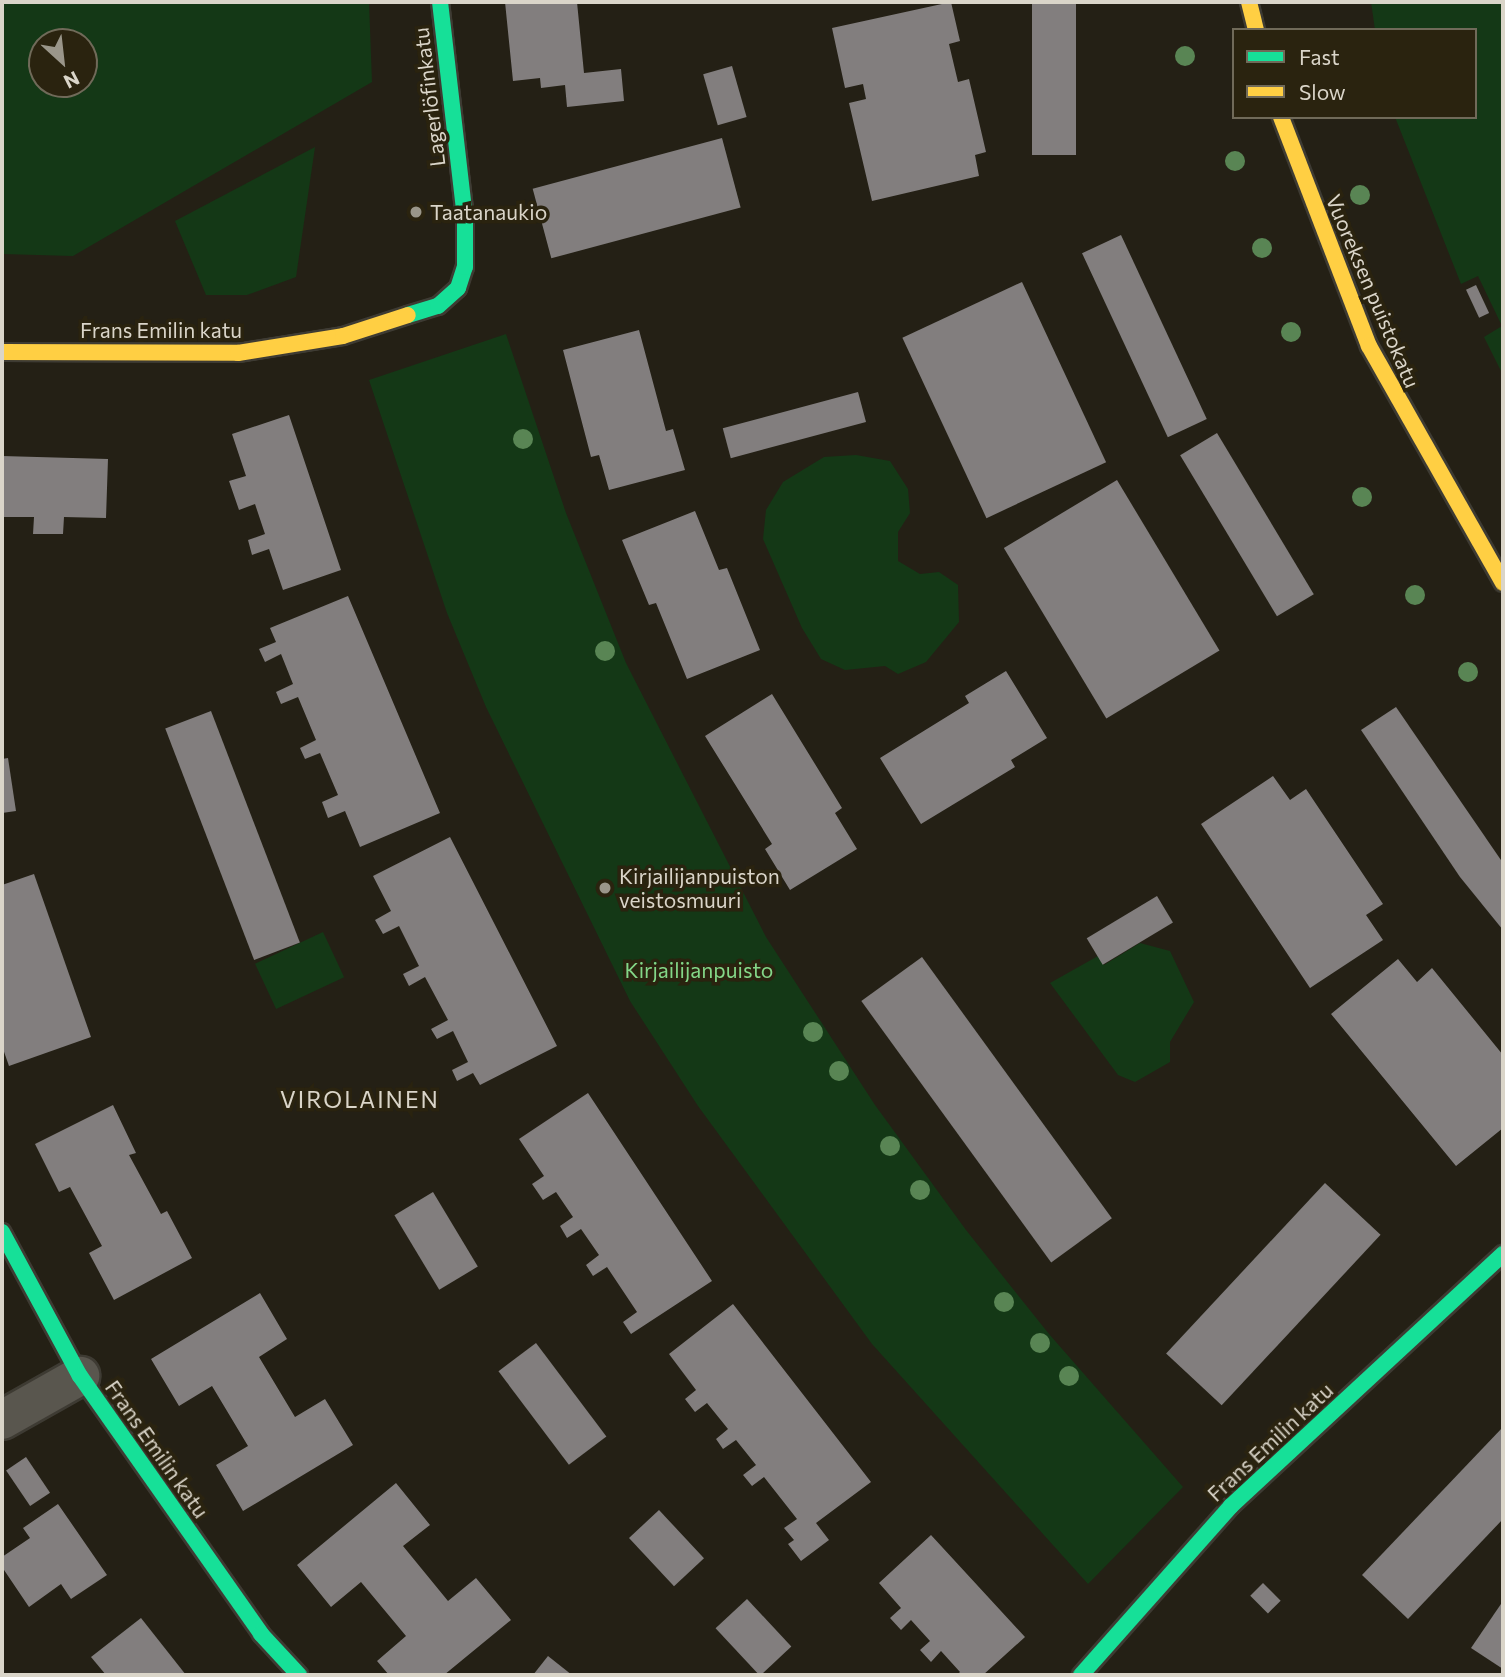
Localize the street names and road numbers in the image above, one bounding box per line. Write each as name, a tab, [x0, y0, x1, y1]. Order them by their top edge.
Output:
street label: Lagerlöfinkatu	[408, 26, 450, 168]
street label: Vuoreksen puistokatu	[1321, 191, 1425, 391]
street label: Frans Emilin katu	[80, 317, 242, 343]
street label: Frans Emilin katu	[100, 1375, 214, 1523]
street label: Frans Emilin katu	[1202, 1377, 1338, 1507]

